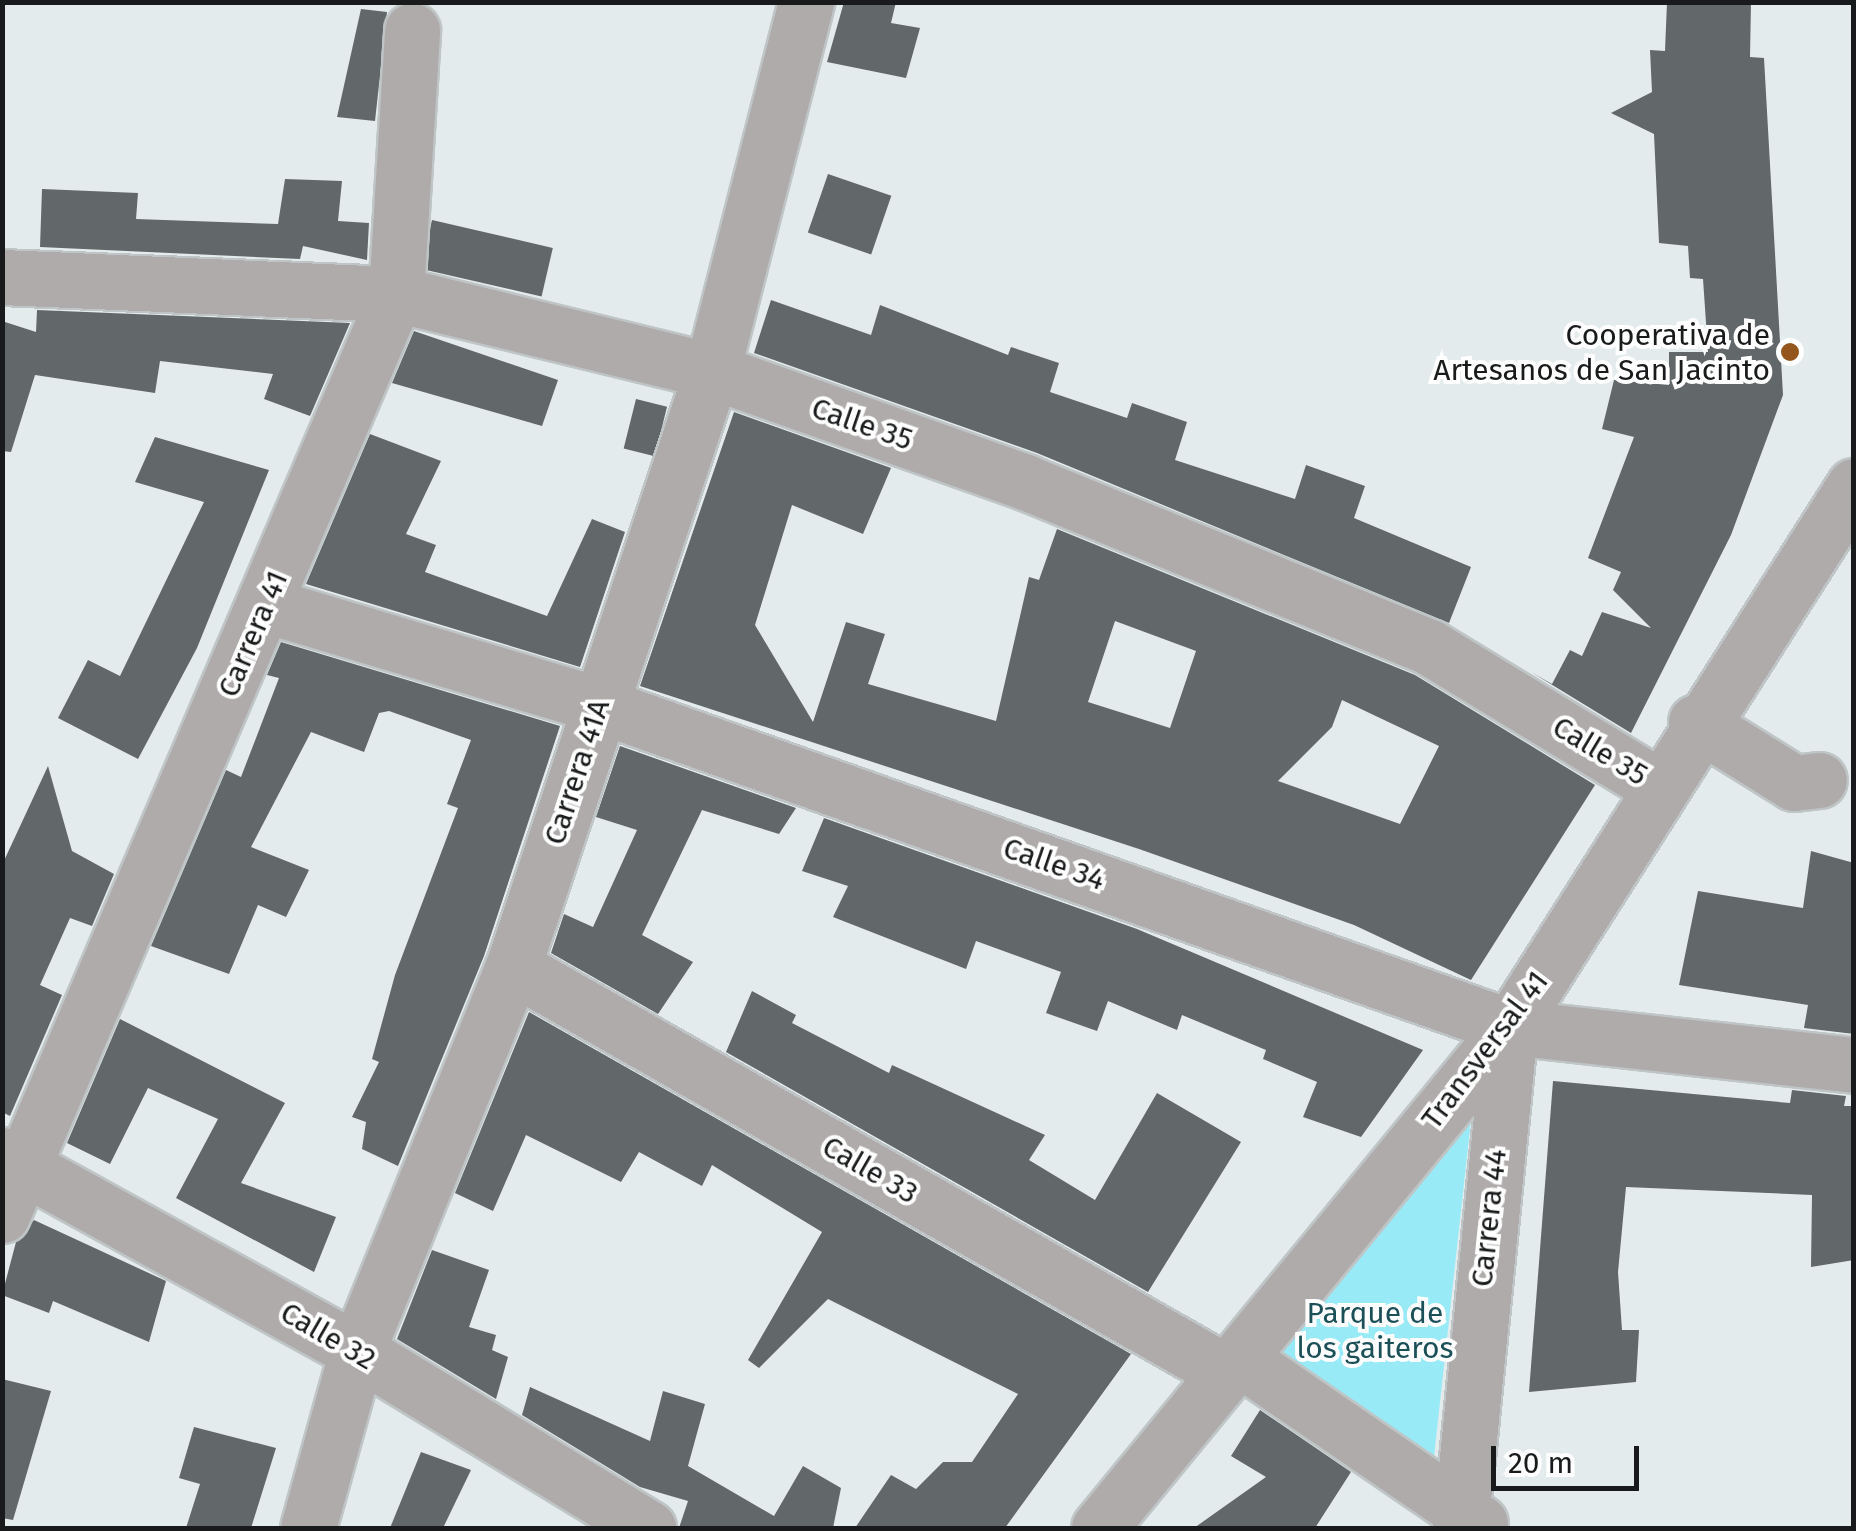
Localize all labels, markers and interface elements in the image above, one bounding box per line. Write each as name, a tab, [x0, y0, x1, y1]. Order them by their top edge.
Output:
place label: Cooperativa de Artesanos de San Jacinto	[1433, 317, 1770, 388]
marker: Cooperativa de Artesanos de San Jacinto	[1779, 341, 1801, 363]
street label: Calle 35	[807, 390, 917, 458]
street label: Carrera 41	[210, 566, 296, 702]
street label: Carrera 41A	[537, 695, 617, 849]
street label: Calle 35	[1546, 709, 1654, 793]
street label: Calle 34	[998, 830, 1110, 898]
street label: Transversal 41	[1414, 964, 1556, 1136]
street label: Calle 33	[816, 1128, 924, 1212]
street label: Carrera 44	[1464, 1147, 1514, 1289]
street label: Calle 32	[274, 1294, 382, 1378]
park label: Parque de los gaiteros	[1297, 1295, 1453, 1366]
scale bar	[1496, 1426, 1644, 1488]
text: 20 m	[1508, 1445, 1573, 1481]

